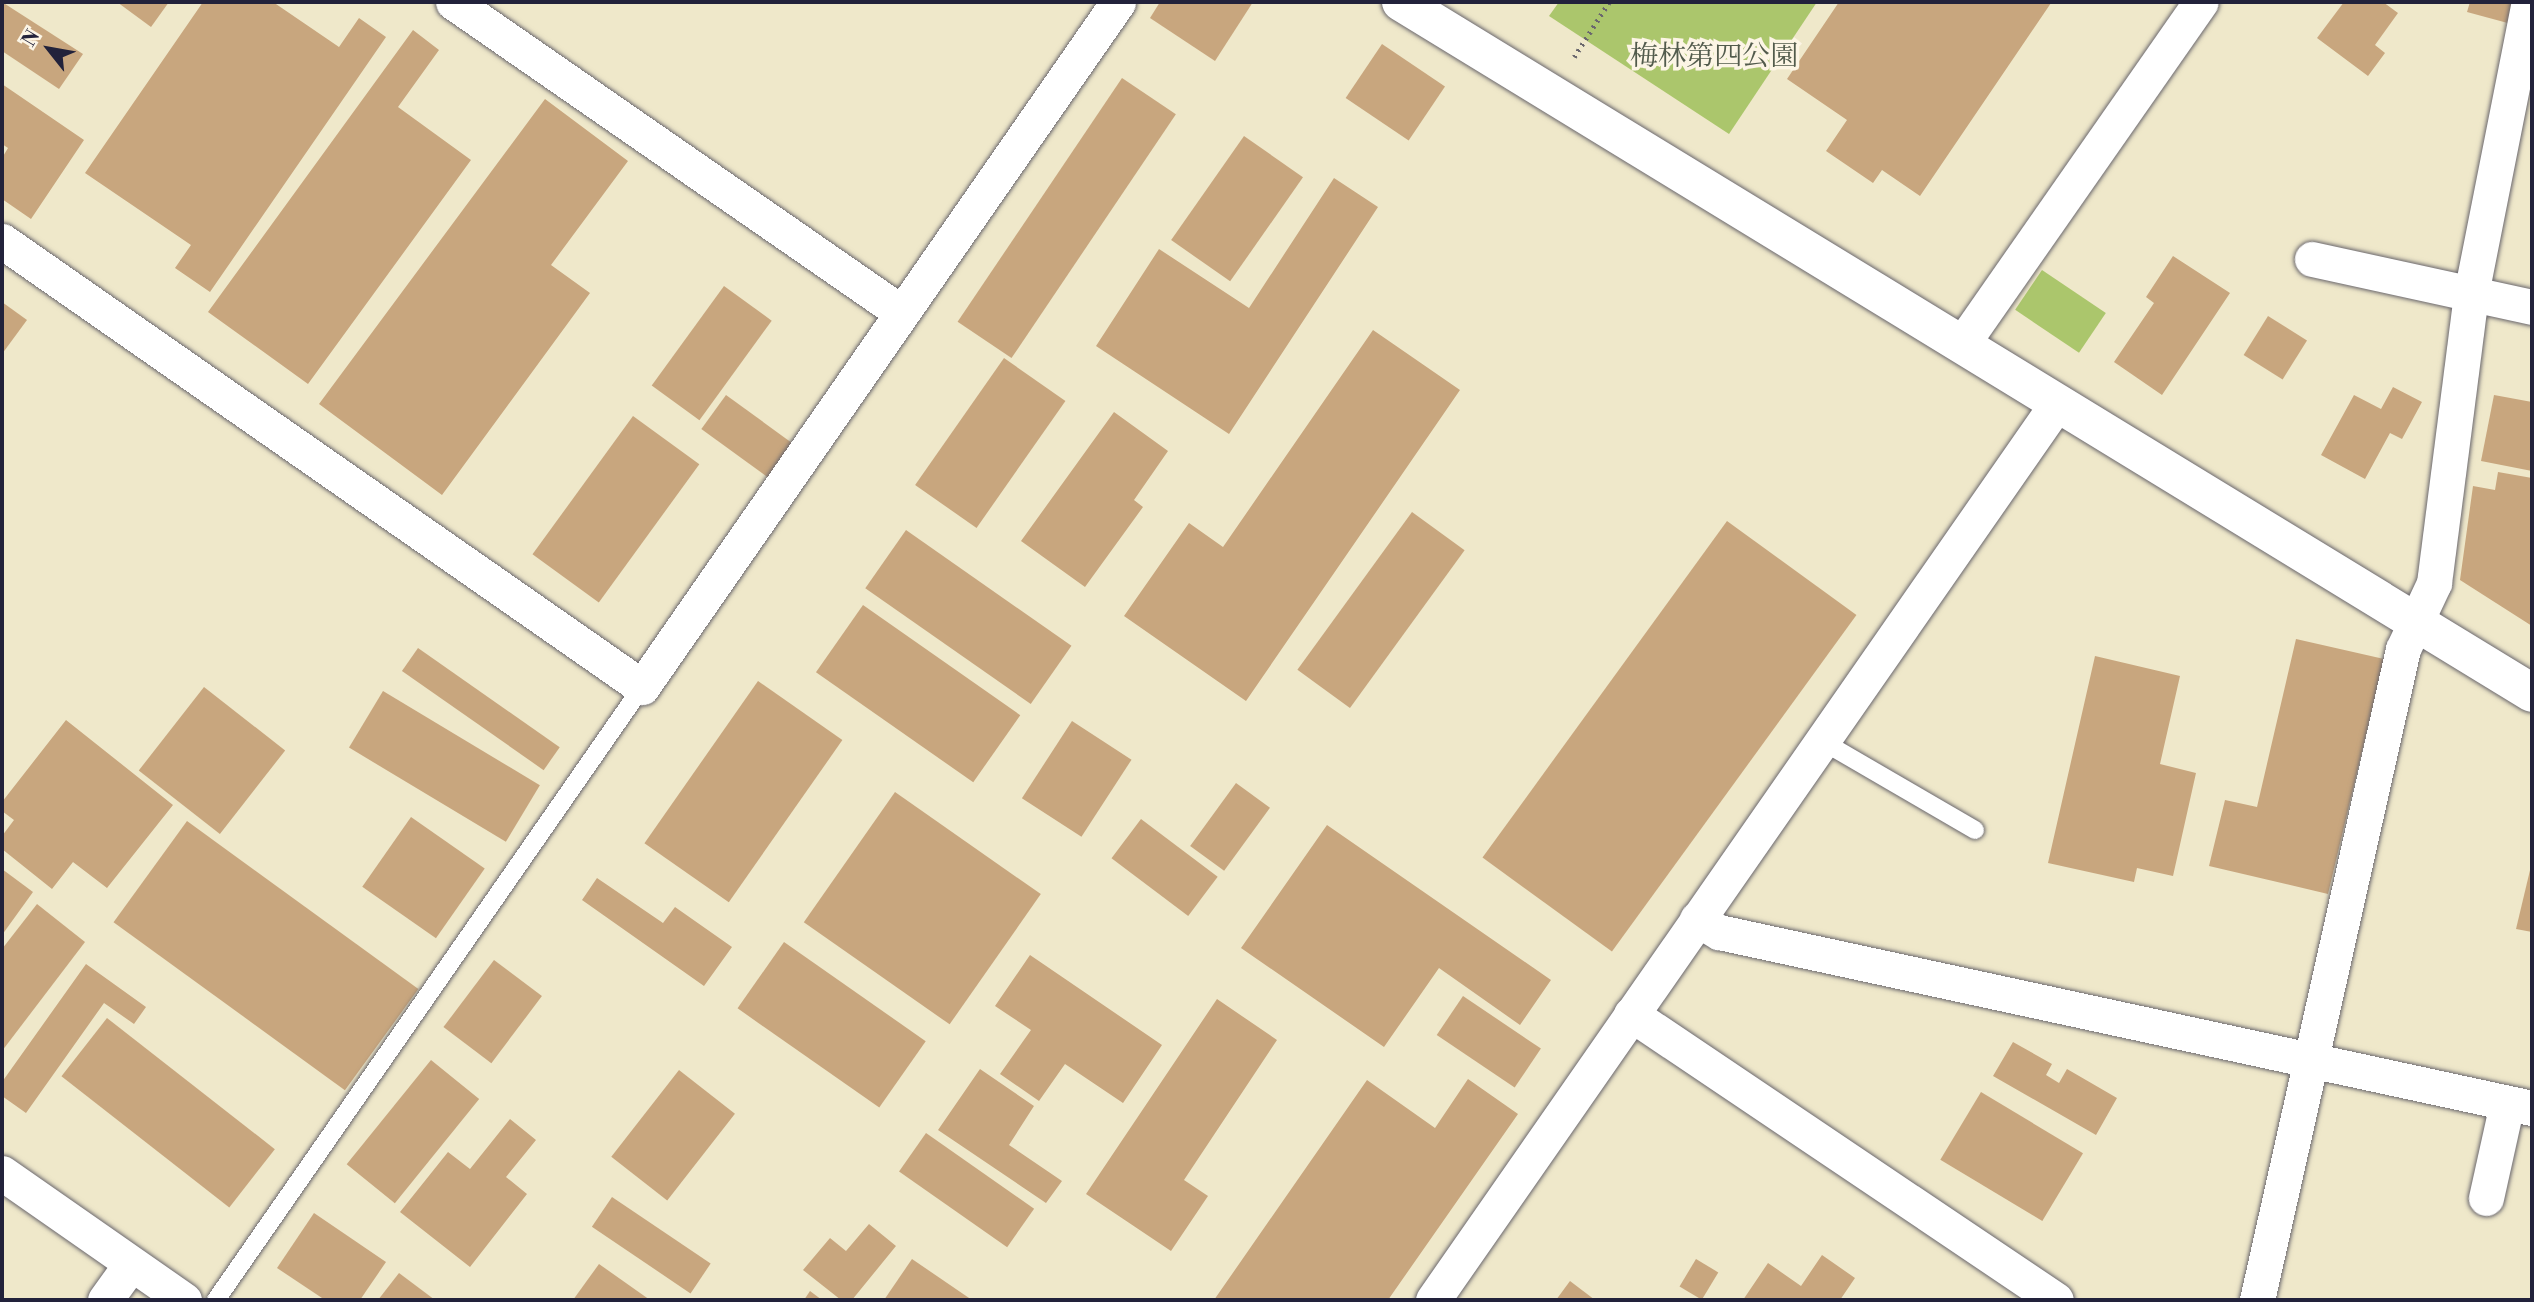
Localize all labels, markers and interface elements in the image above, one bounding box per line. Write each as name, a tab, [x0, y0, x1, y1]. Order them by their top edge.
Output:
north arrow	[14, 14, 84, 84]
text: N	[17, 26, 45, 51]
park label: 梅林第四公園	[1630, 40, 1798, 74]

